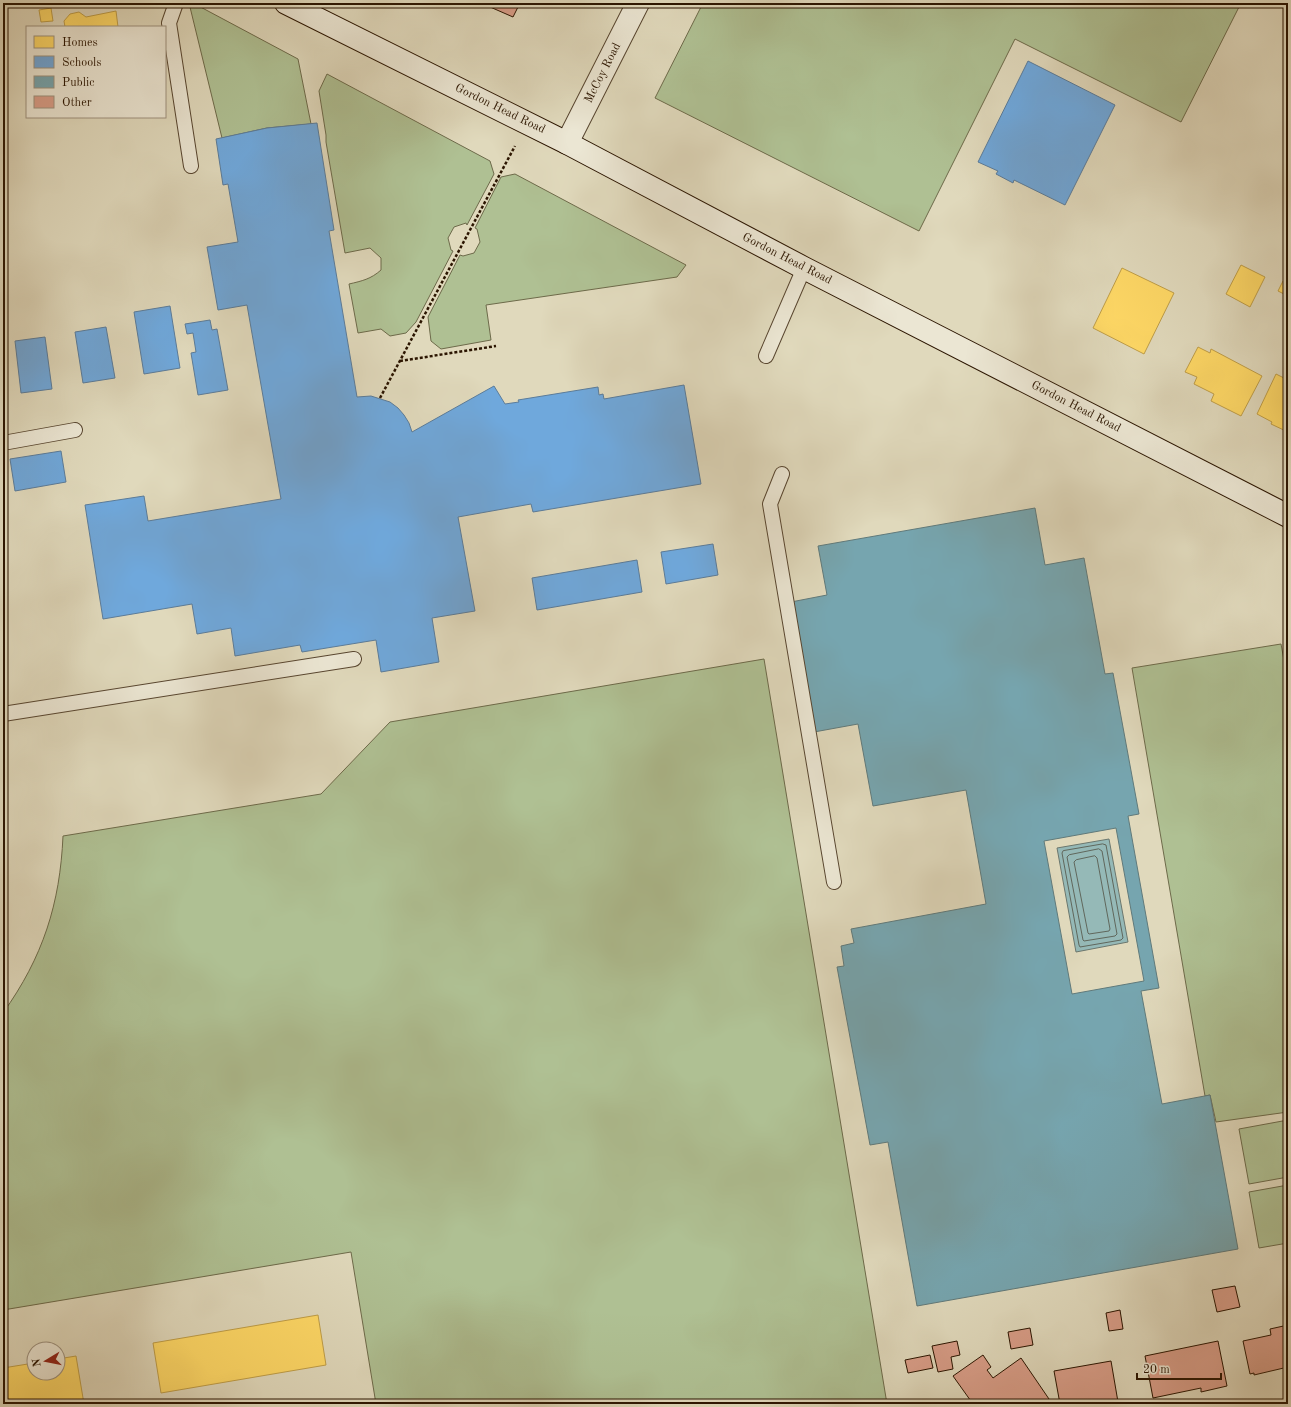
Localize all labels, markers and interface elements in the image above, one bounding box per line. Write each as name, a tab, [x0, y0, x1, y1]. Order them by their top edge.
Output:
legend	[26, 26, 166, 118]
text: Homes	[62, 37, 98, 49]
street label: McCoy Road	[583, 41, 623, 105]
text: Schools	[62, 57, 102, 69]
text: Public	[62, 77, 94, 89]
street label: Gordon Head Road	[453, 82, 547, 136]
text: Other	[62, 97, 92, 109]
street label: Gordon Head Road	[740, 231, 834, 287]
street label: Gordon Head Road	[1029, 379, 1123, 435]
north arrow	[26, 1341, 66, 1381]
scale bar	[1137, 1355, 1221, 1381]
text: N	[31, 1357, 44, 1368]
text: 20 m	[1143, 1364, 1170, 1376]

